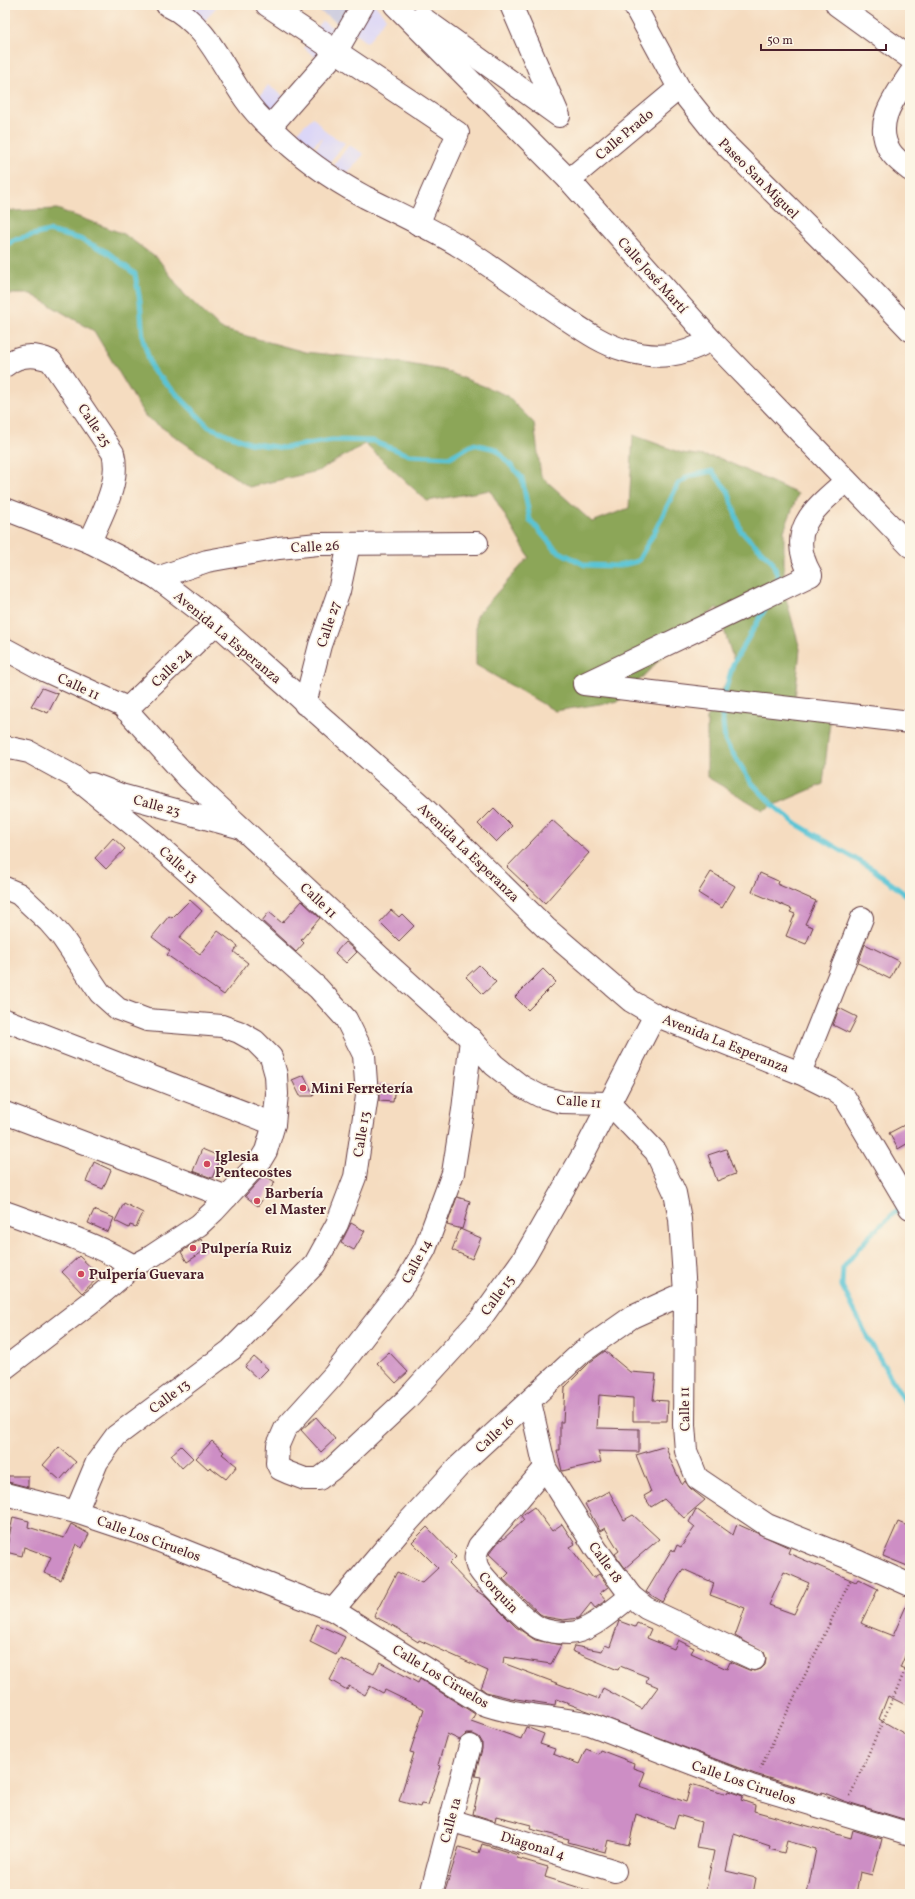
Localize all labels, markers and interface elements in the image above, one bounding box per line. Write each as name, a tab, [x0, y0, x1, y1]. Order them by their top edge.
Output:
scale bar	[761, 26, 886, 52]
text: 50 m	[767, 33, 793, 49]
street label: Calle Prado	[592, 105, 658, 165]
street label: Paseo San Miguel	[713, 135, 802, 224]
street label: Calle José Martí	[613, 234, 692, 319]
street label: Calle 25	[72, 401, 115, 451]
street label: Calle 26	[290, 537, 340, 558]
street label: Avenida La Esperanza	[169, 587, 285, 689]
street label: Calle 27	[313, 599, 346, 650]
street label: Calle 24	[148, 644, 196, 692]
street label: Calle 11	[54, 669, 103, 705]
street label: Calle 23	[131, 791, 182, 822]
street label: Avenida La Esperanza	[413, 799, 523, 907]
street label: Calle 13	[154, 842, 202, 888]
street label: Calle 11	[295, 879, 341, 923]
street label: Avenida La Esperanza	[659, 1010, 792, 1078]
place label: Mini Ferretería	[311, 1080, 414, 1099]
marker: Mini Ferretería	[298, 1083, 308, 1093]
street label: Calle 11	[556, 1091, 602, 1114]
street label: Calle 13	[349, 1110, 376, 1159]
place label: Iglesia Pentecostes	[215, 1148, 292, 1183]
marker: Iglesia Pentecostes	[202, 1159, 212, 1169]
place label: Barbería el Master	[265, 1185, 327, 1220]
marker: Barbería el Master	[252, 1196, 262, 1206]
street label: Calle 14	[398, 1236, 437, 1287]
place label: Pulpería Ruiz	[201, 1240, 292, 1259]
marker: Pulpería Ruiz	[188, 1243, 198, 1253]
place label: Pulpería Guevara	[89, 1266, 205, 1285]
marker: Pulpería Guevara	[76, 1269, 86, 1279]
street label: Calle 15	[477, 1272, 519, 1320]
street label: Calle 13	[146, 1376, 194, 1419]
street label: Calle 11	[676, 1386, 695, 1432]
street label: Calle 16	[472, 1412, 518, 1458]
street label: Calle Los Ciruelos	[94, 1512, 203, 1567]
street label: Calle 18	[583, 1539, 626, 1587]
street label: Corquin	[474, 1568, 522, 1618]
street label: Calle Los Ciruelos	[388, 1641, 492, 1714]
street label: Calle Los Ciruelos	[689, 1757, 798, 1810]
street label: Calle 1a	[436, 1796, 467, 1845]
street label: Diagonal 4	[498, 1828, 567, 1865]

